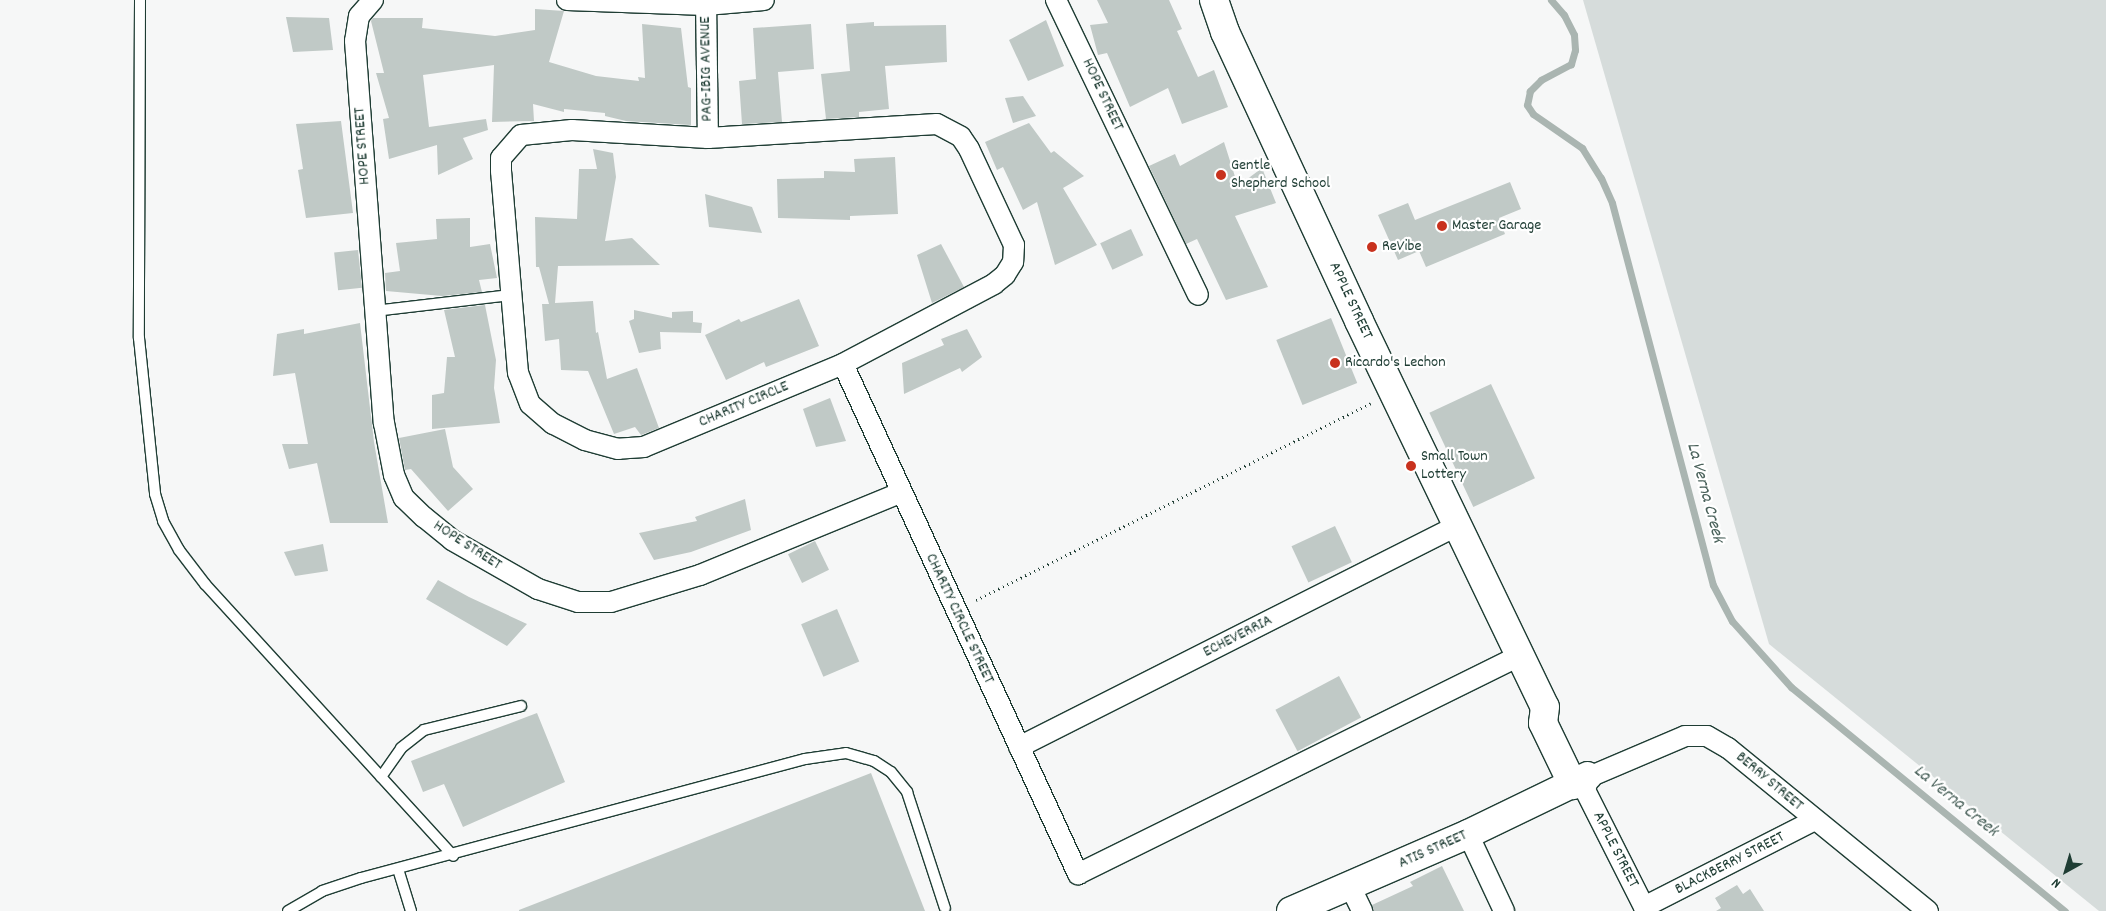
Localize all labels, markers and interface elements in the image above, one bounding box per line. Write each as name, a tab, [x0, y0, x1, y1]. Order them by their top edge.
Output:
street label: PAG-IBIG AVENUE	[696, 16, 718, 122]
street label: HOPE STREET	[1077, 56, 1127, 134]
street label: HOPE STREET	[351, 107, 375, 185]
place label: Gentle Shepherd School	[1231, 156, 1330, 194]
marker: Gentle Shepherd School	[1215, 169, 1227, 181]
place label: Master Garage	[1452, 216, 1541, 236]
marker: Master Garage	[1436, 220, 1448, 232]
place label: ReVibe	[1382, 237, 1421, 257]
marker: ReVibe	[1366, 241, 1378, 253]
street label: APPLE STREET	[1324, 259, 1376, 343]
place label: Ricardo's Lechon	[1345, 353, 1446, 373]
marker: Ricardo's Lechon	[1329, 357, 1341, 369]
street label: CHARITY CIRCLE	[696, 377, 792, 433]
water label: La Verna Creek	[1680, 441, 1728, 545]
place label: Small Town Lottery	[1421, 447, 1488, 485]
marker: Small Town Lottery	[1405, 460, 1417, 472]
street label: HOPE STREET	[429, 517, 505, 575]
street label: CHARITY CIRCLE STREET	[920, 551, 998, 687]
street label: ECHEVERRIA	[1200, 611, 1276, 663]
street label: BERRY STREET	[1731, 748, 1807, 816]
water label: La Verna Creek	[1908, 761, 2002, 843]
street label: APPLE STREET	[1588, 809, 1642, 891]
street label: ATIS STREET	[1396, 826, 1470, 874]
street label: BLACKBERRY STREET	[1672, 828, 1788, 900]
north arrow	[2041, 846, 2091, 896]
text: N	[2048, 873, 2066, 893]

